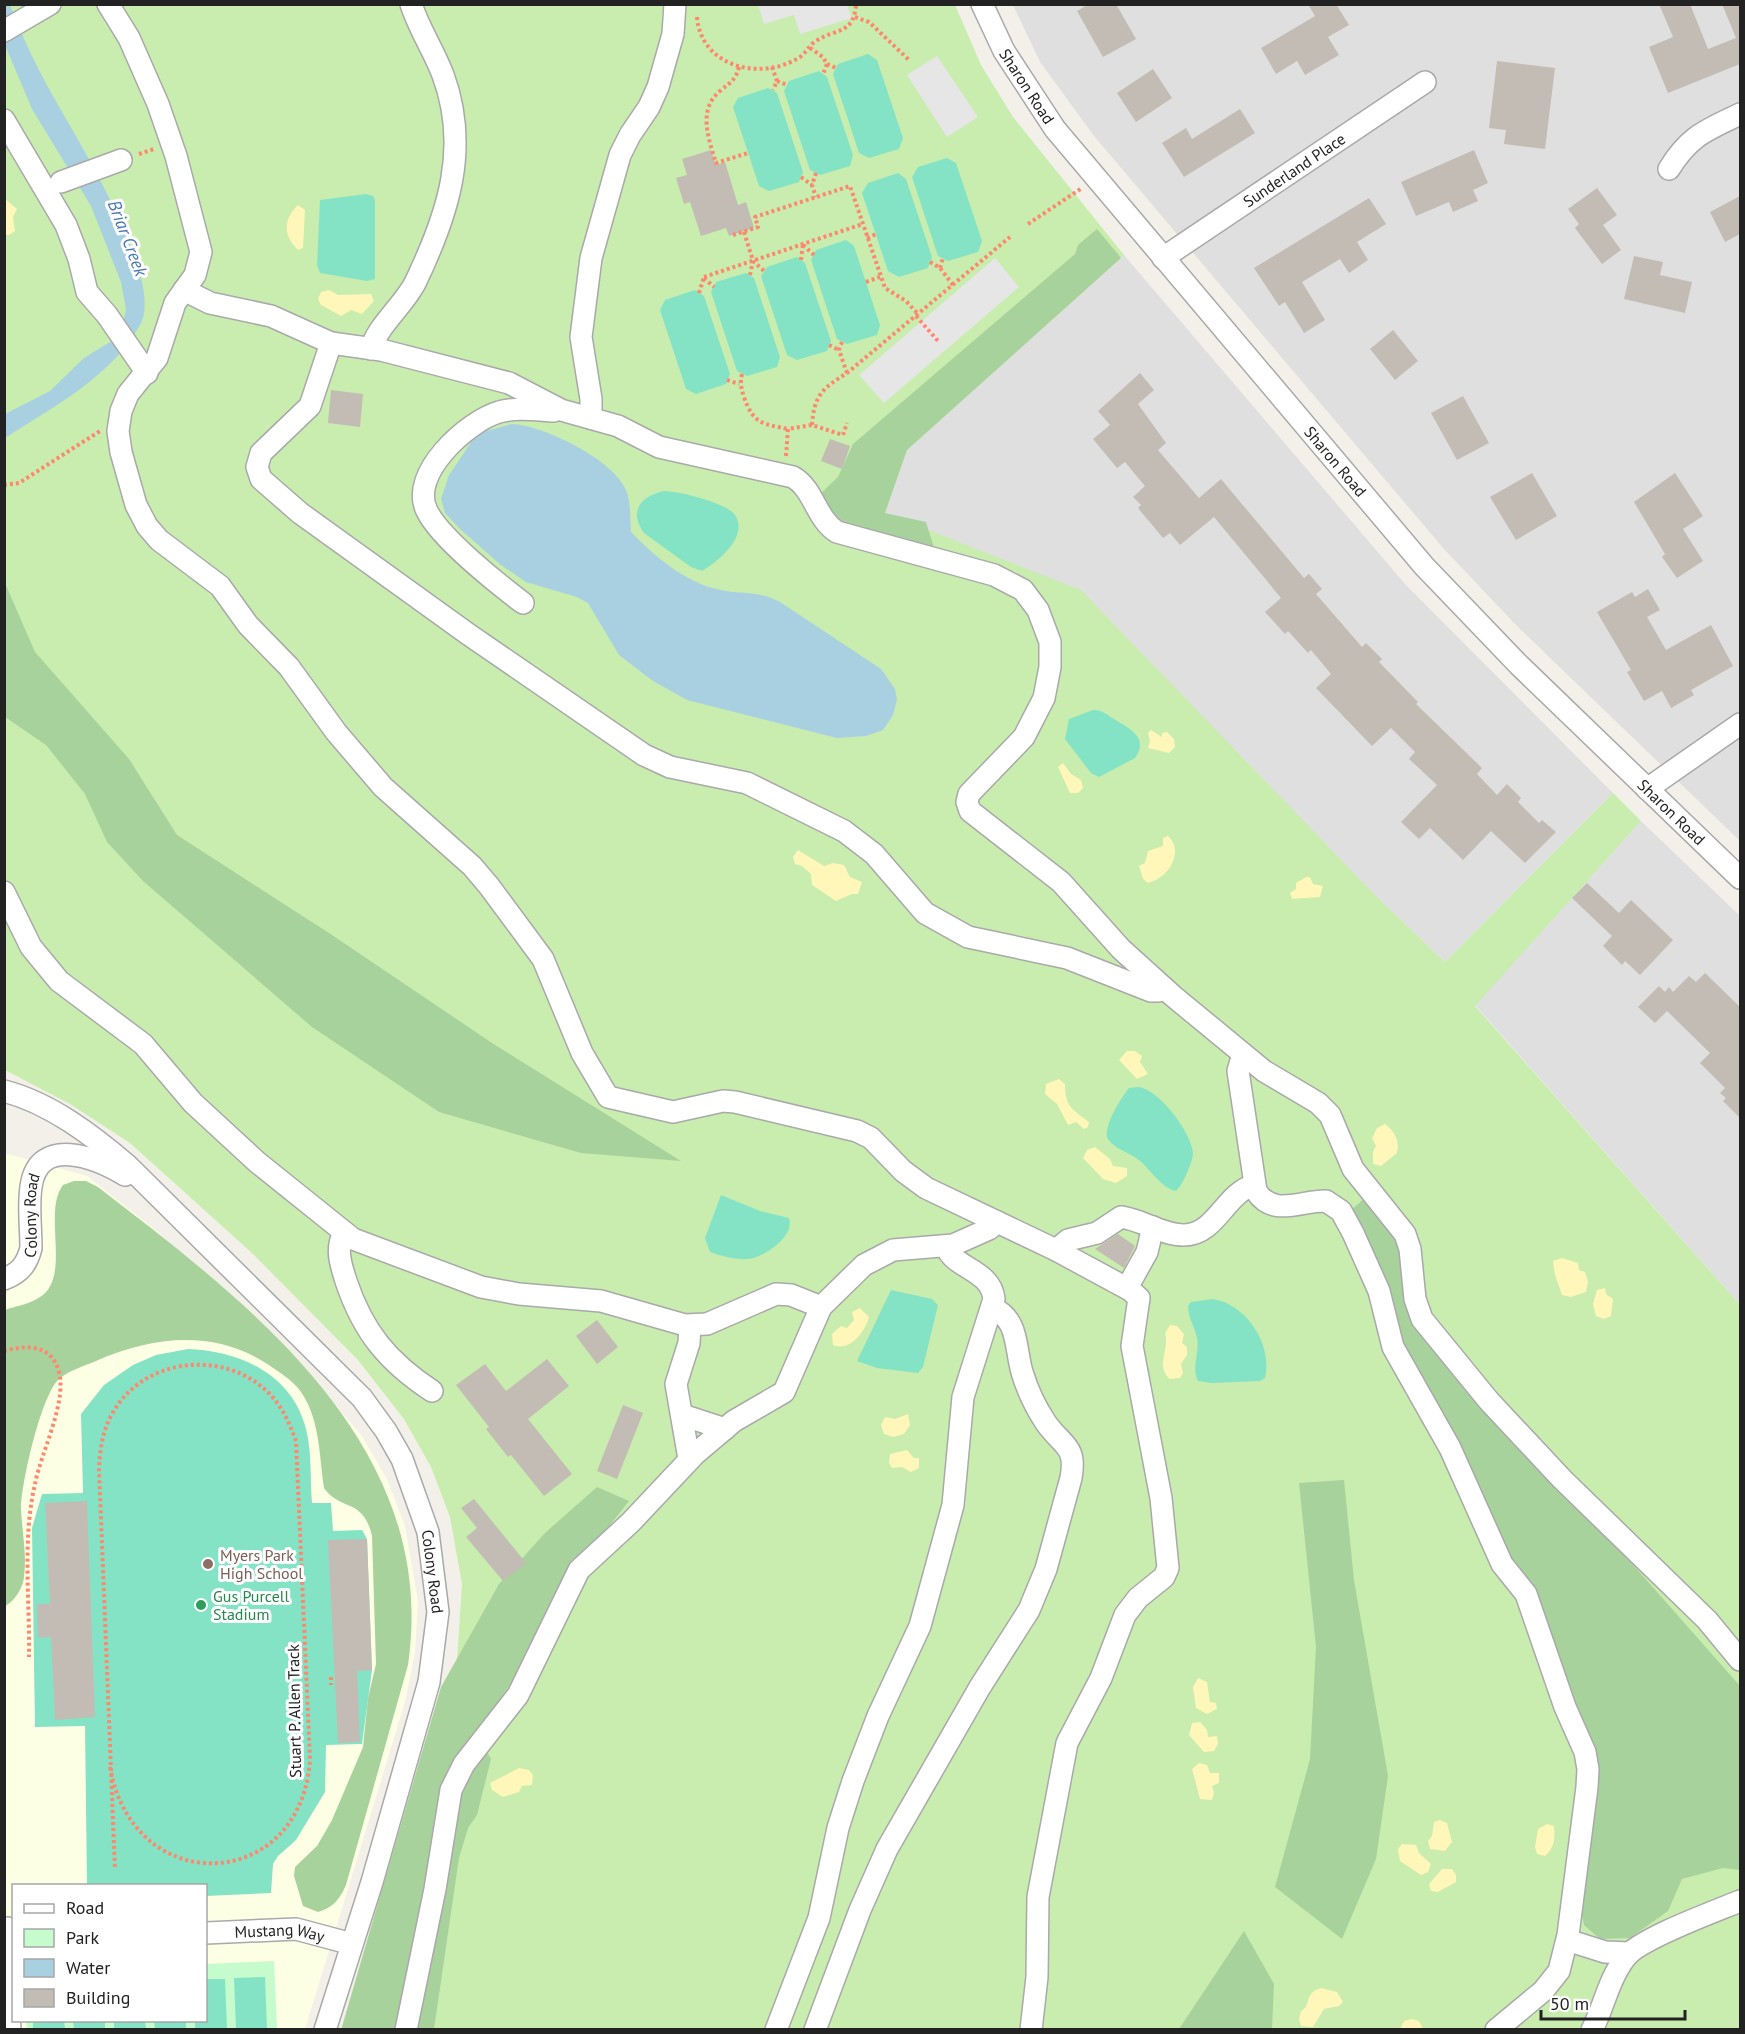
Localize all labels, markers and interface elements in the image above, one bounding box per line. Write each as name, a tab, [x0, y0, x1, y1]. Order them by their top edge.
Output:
street label: Sharon Road	[995, 45, 1059, 128]
street label: Sunderland Place	[1239, 128, 1349, 211]
water label: Briar Creek	[103, 197, 153, 280]
street label: Sharon Road	[1300, 422, 1371, 501]
street label: Sharon Road	[1634, 775, 1709, 849]
street label: Colony Road	[19, 1170, 44, 1260]
street label: Colony Road	[418, 1528, 448, 1615]
place label: Myers Park High School	[220, 1545, 303, 1583]
marker: Myers Park High School	[201, 1557, 215, 1571]
place label: Gus Purcell Stadium	[213, 1586, 290, 1624]
marker: Gus Purcell Stadium	[194, 1598, 208, 1612]
street label: Stuart P. Allen Track	[283, 1644, 305, 1778]
legend	[12, 1884, 207, 2022]
text: Road	[66, 1896, 104, 1919]
street label: Mustang Way	[234, 1919, 327, 1946]
text: Park	[66, 1926, 99, 1949]
text: Water	[66, 1956, 110, 1979]
scale bar	[1541, 1983, 1685, 2021]
text: Building	[66, 1986, 130, 2009]
text: 50 m	[1550, 1992, 1589, 2015]

